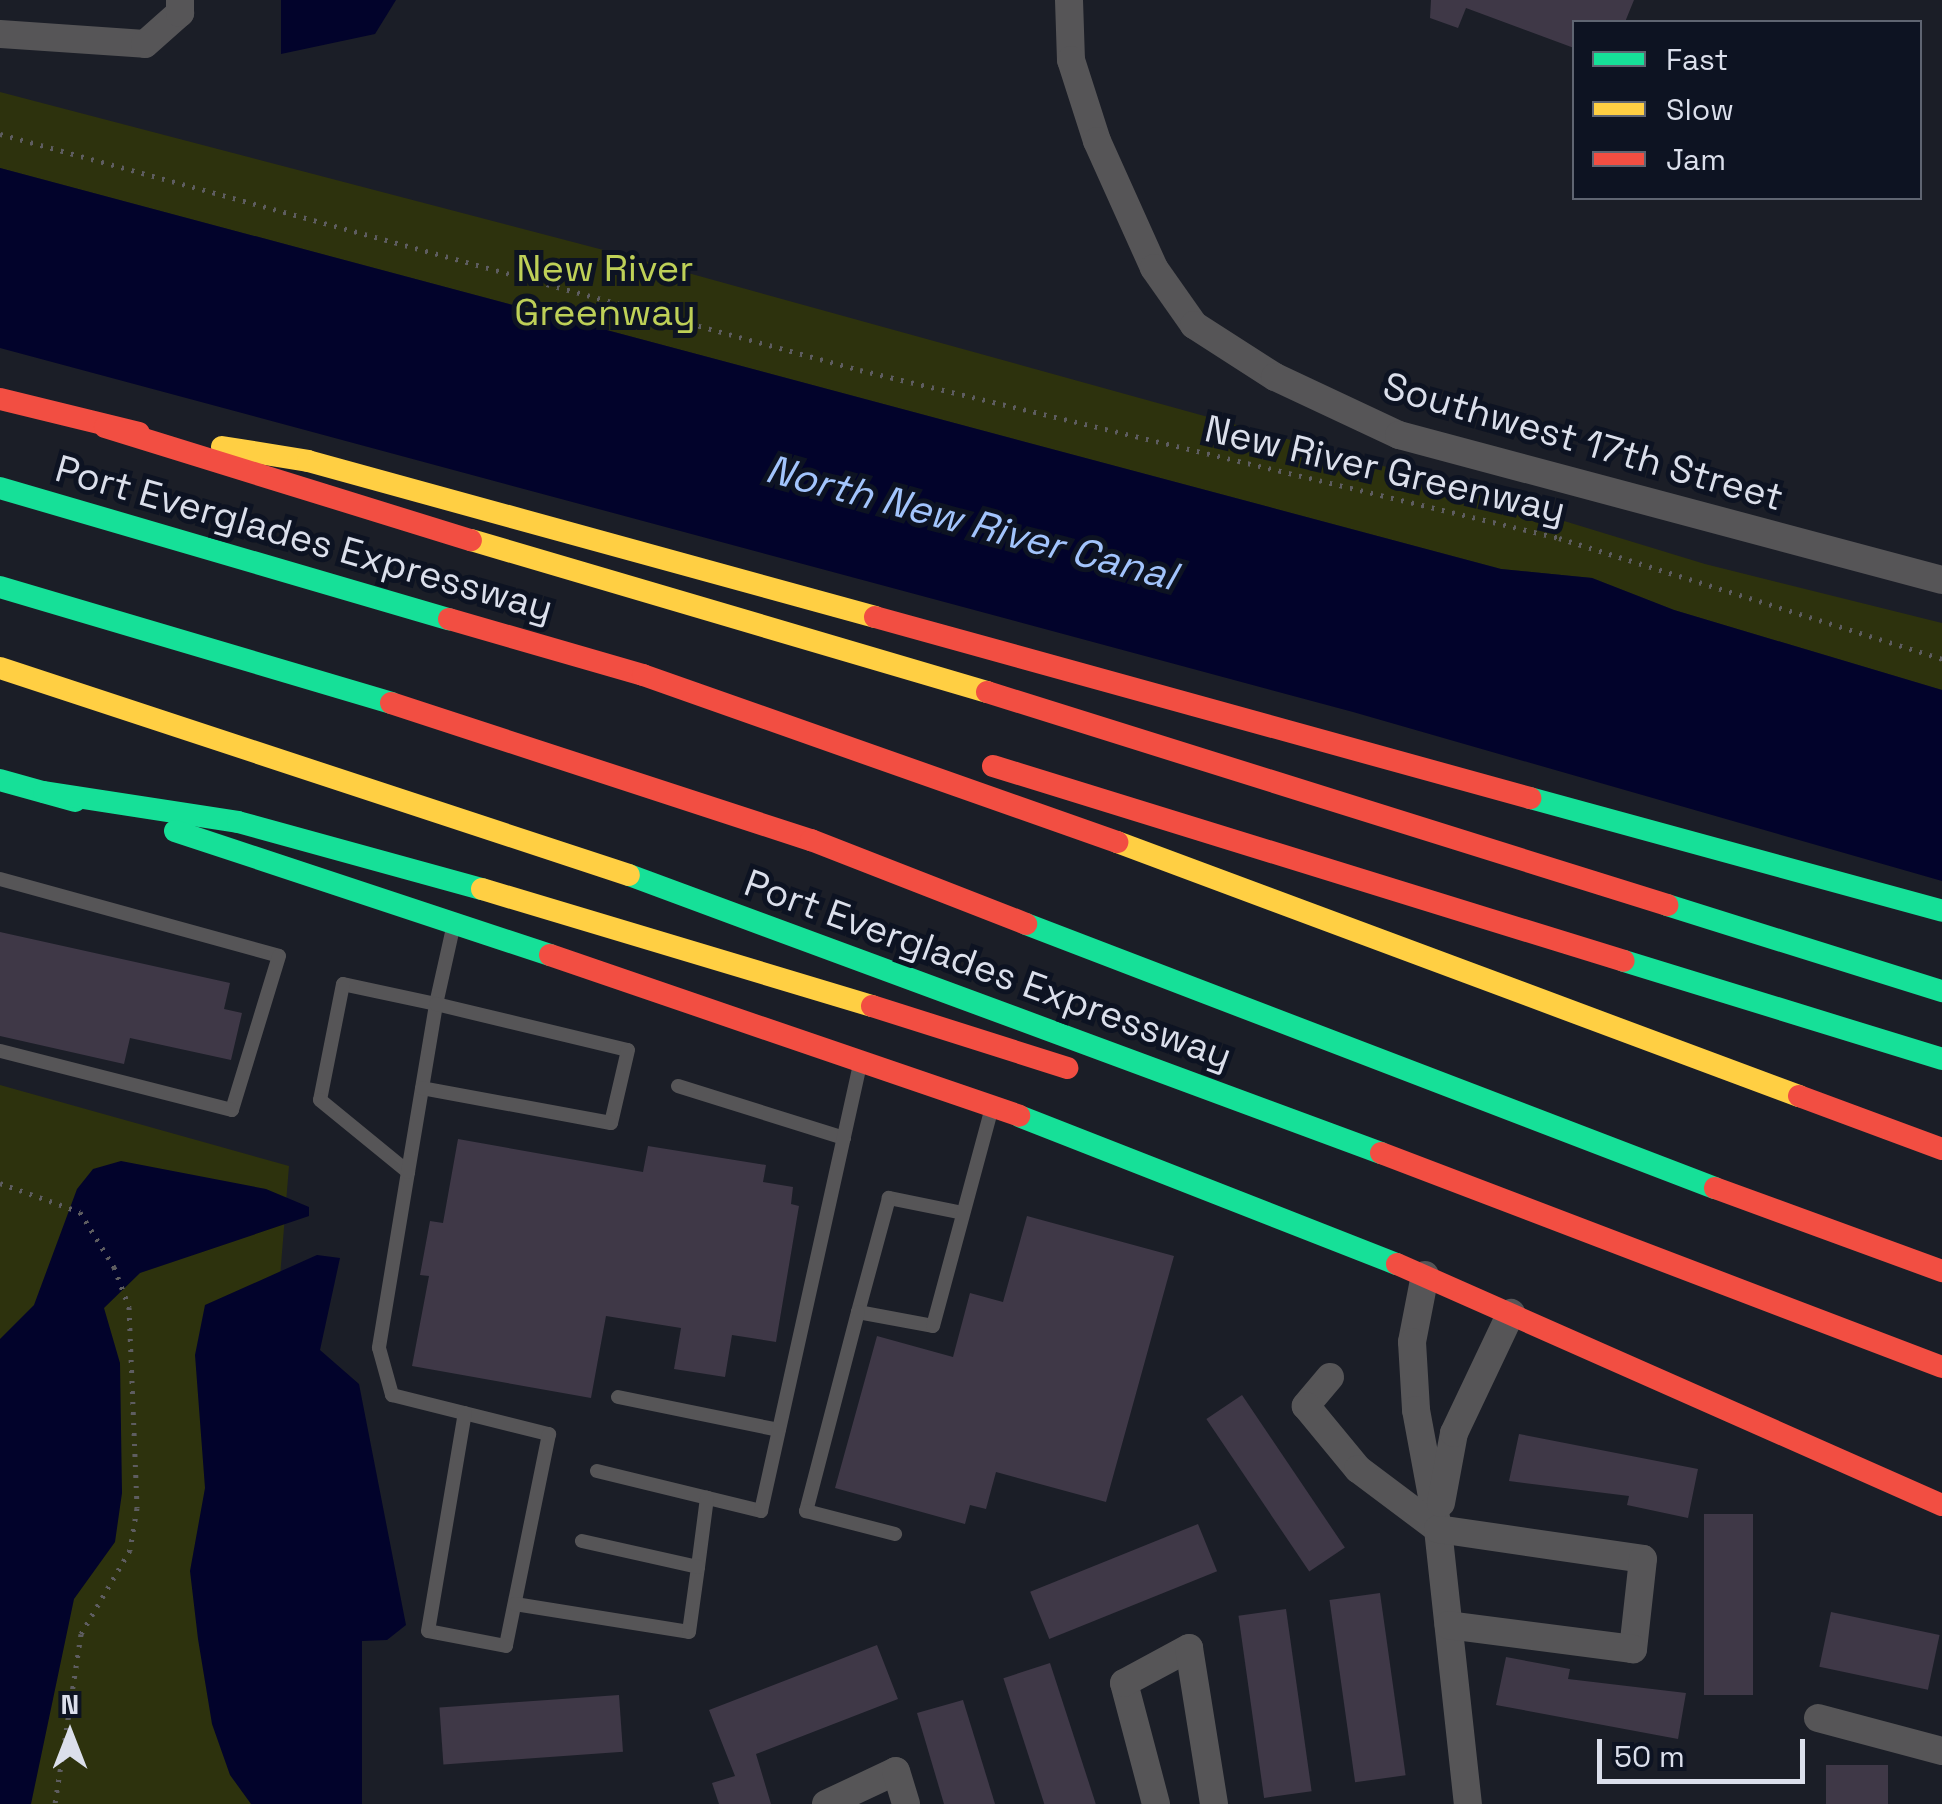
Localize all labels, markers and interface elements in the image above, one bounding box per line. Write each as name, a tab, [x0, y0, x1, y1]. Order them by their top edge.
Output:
legend	[1572, 20, 1922, 200]
text: Fast	[1666, 40, 1728, 79]
text: Slow	[1666, 90, 1734, 129]
text: Jam	[1666, 140, 1726, 179]
park label: New River Greenway	[514, 246, 696, 336]
street label: Southwest 17th Street	[1378, 363, 1788, 521]
street label: New River Greenway	[1200, 406, 1570, 534]
water label: North New River Canal	[761, 445, 1181, 601]
street label: Port Everglades Expressway	[50, 446, 558, 632]
street label: Port Everglades Expressway	[738, 860, 1238, 1080]
north arrow	[20, 1684, 120, 1784]
text: N	[61, 1686, 79, 1722]
scale bar	[1602, 1719, 1810, 1781]
text: 50 m	[1614, 1737, 1685, 1776]

